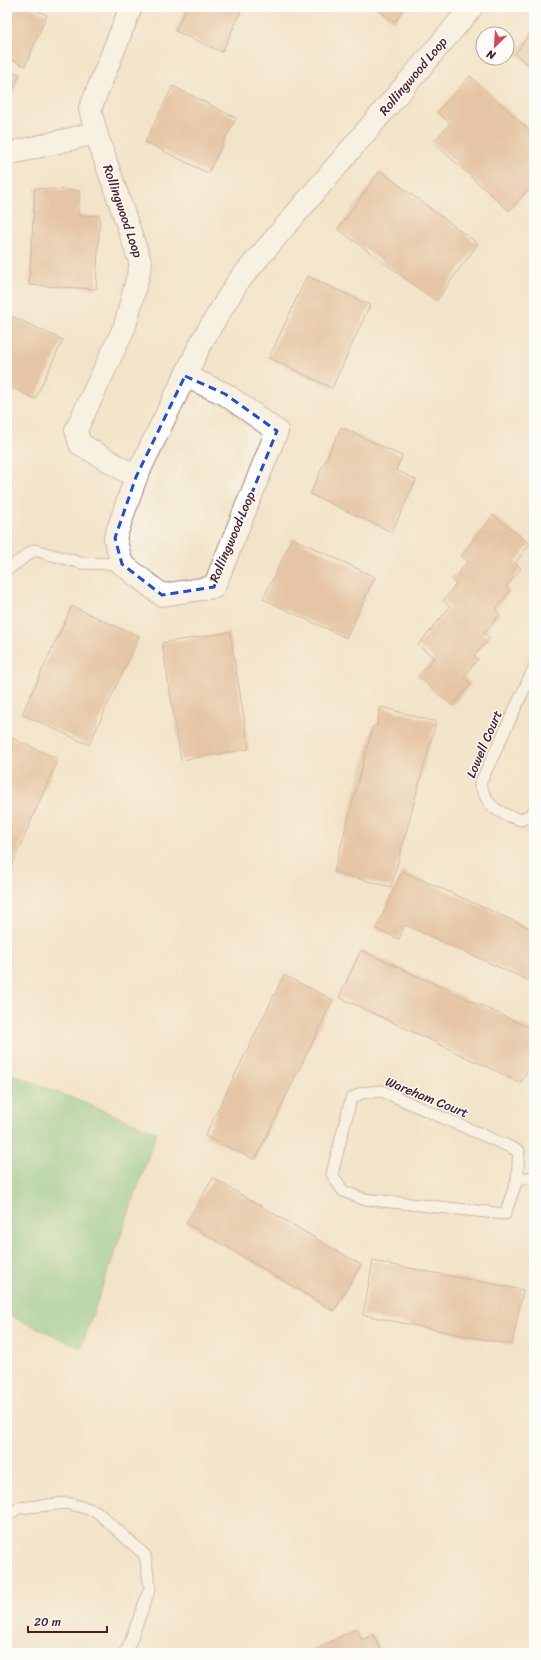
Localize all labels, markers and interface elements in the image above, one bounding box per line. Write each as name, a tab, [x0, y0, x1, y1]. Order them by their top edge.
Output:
north arrow	[475, 26, 515, 66]
street label: Rollingwood Loop	[373, 31, 453, 121]
text: N	[483, 44, 499, 65]
street label: Rollingwood Loop	[96, 161, 150, 261]
street label: Rollingwood Loop	[202, 488, 262, 586]
street label: Lowell Court	[459, 706, 509, 781]
street label: Wareham Court	[382, 1070, 472, 1124]
scale bar	[28, 1608, 107, 1634]
text: 20 m	[34, 1611, 61, 1633]

